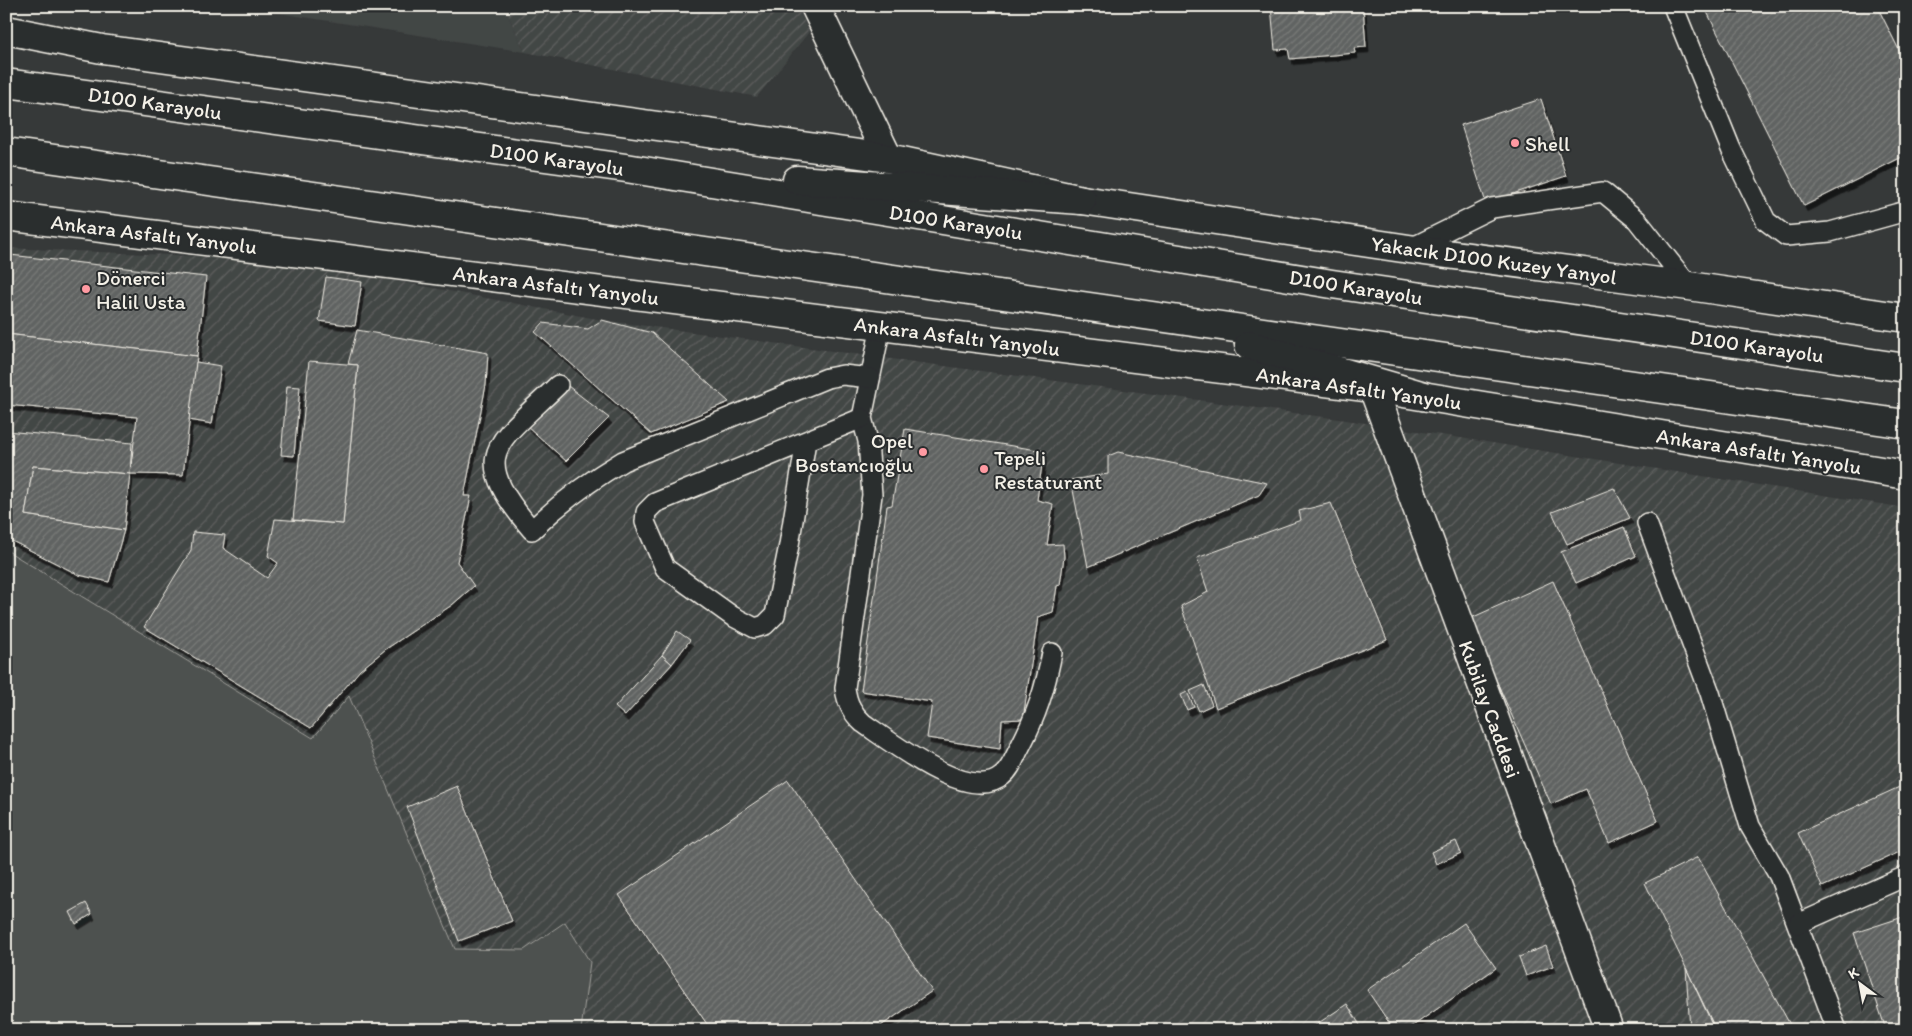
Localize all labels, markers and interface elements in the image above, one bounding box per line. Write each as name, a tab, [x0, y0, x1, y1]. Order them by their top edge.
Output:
street label: D100 Karayolu	[86, 81, 224, 125]
place label: Shell	[1525, 131, 1570, 156]
street label: D100 Karayolu	[488, 137, 626, 181]
marker: Shell	[1509, 137, 1521, 149]
street label: D100 Karayolu	[887, 199, 1025, 245]
street label: Ankara Asfaltı Yanyolu	[50, 209, 259, 259]
street label: Yakacık D100 Kuzey Yanyol	[1370, 230, 1618, 290]
street label: Ankara Asfaltı Yanyolu	[452, 260, 661, 310]
street label: D100 Karayolu	[1287, 264, 1425, 310]
place label: Dönerci Halil Usta	[96, 265, 186, 314]
marker: Dönerci Halil Usta	[80, 283, 92, 295]
street label: Ankara Asfaltı Yanyolu	[853, 311, 1062, 361]
street label: D100 Karayolu	[1688, 324, 1826, 368]
street label: Ankara Asfaltı Yanyolu	[1255, 361, 1464, 415]
street label: Ankara Asfaltı Yanyolu	[1655, 422, 1864, 480]
place label: Opel Bostancıoğlu	[795, 428, 913, 477]
place label: Tepeli Restaturant	[994, 445, 1102, 494]
marker: Opel Bostancıoğlu	[917, 446, 929, 458]
marker: Tepeli Restaturant	[978, 463, 990, 475]
street label: Kubilay Caddesi	[1454, 637, 1526, 781]
north arrow	[1834, 958, 1884, 1008]
text: K	[1845, 963, 1863, 983]

